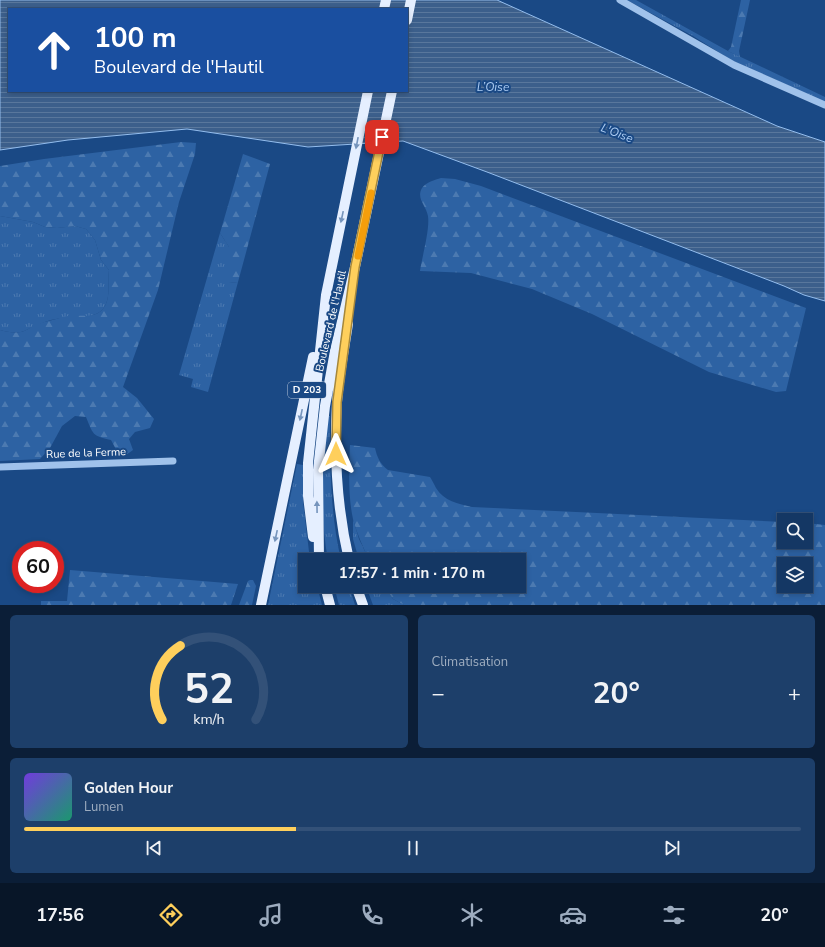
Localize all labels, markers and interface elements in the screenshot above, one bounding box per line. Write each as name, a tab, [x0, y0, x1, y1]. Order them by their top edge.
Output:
text: 100 m	[94, 19, 177, 57]
icon: ahead	[28, 24, 80, 76]
text: Boulevard de l'Hautil	[94, 55, 264, 79]
water label: L’Oise	[477, 79, 510, 95]
pin	[365, 120, 399, 154]
water label: L'Oise	[599, 120, 636, 147]
icon: arrive	[371, 126, 393, 148]
one-way arrow	[354, 137, 360, 149]
one-way arrow	[339, 211, 345, 223]
street label: Boulevard de l'Hautil	[312, 268, 350, 373]
road number: D 203	[288, 382, 326, 398]
one-way arrow	[298, 409, 304, 421]
position arrow	[315, 433, 357, 475]
street label: Rue de la Ferme	[46, 444, 126, 462]
one-way arrow	[314, 501, 321, 513]
map controls	[777, 513, 813, 593]
button: search	[777, 513, 813, 549]
one-way arrow	[272, 530, 278, 542]
speed limit sign: 60	[12, 541, 64, 593]
button: layers	[777, 557, 813, 593]
text: 17:57 · 1 min · 170 m	[339, 563, 485, 583]
text: Climatisation	[432, 653, 508, 671]
text: 52	[184, 660, 234, 717]
text: 20°	[593, 673, 640, 714]
text: −	[432, 679, 445, 709]
text: +	[788, 679, 801, 709]
text: km/h	[193, 709, 224, 728]
text: Golden Hour	[84, 778, 173, 798]
text: Lumen	[84, 798, 124, 816]
icon: previous	[143, 837, 165, 859]
icon: pause	[402, 837, 424, 859]
icon: next	[661, 837, 683, 859]
icon: directions	[157, 901, 185, 929]
icon: music	[257, 901, 285, 929]
icon: phone	[358, 901, 386, 929]
icon: climate	[458, 901, 486, 929]
icon: car	[559, 901, 587, 929]
icon: filters	[660, 901, 688, 929]
text: 17:56	[36, 903, 84, 927]
text: 20°	[760, 903, 789, 927]

